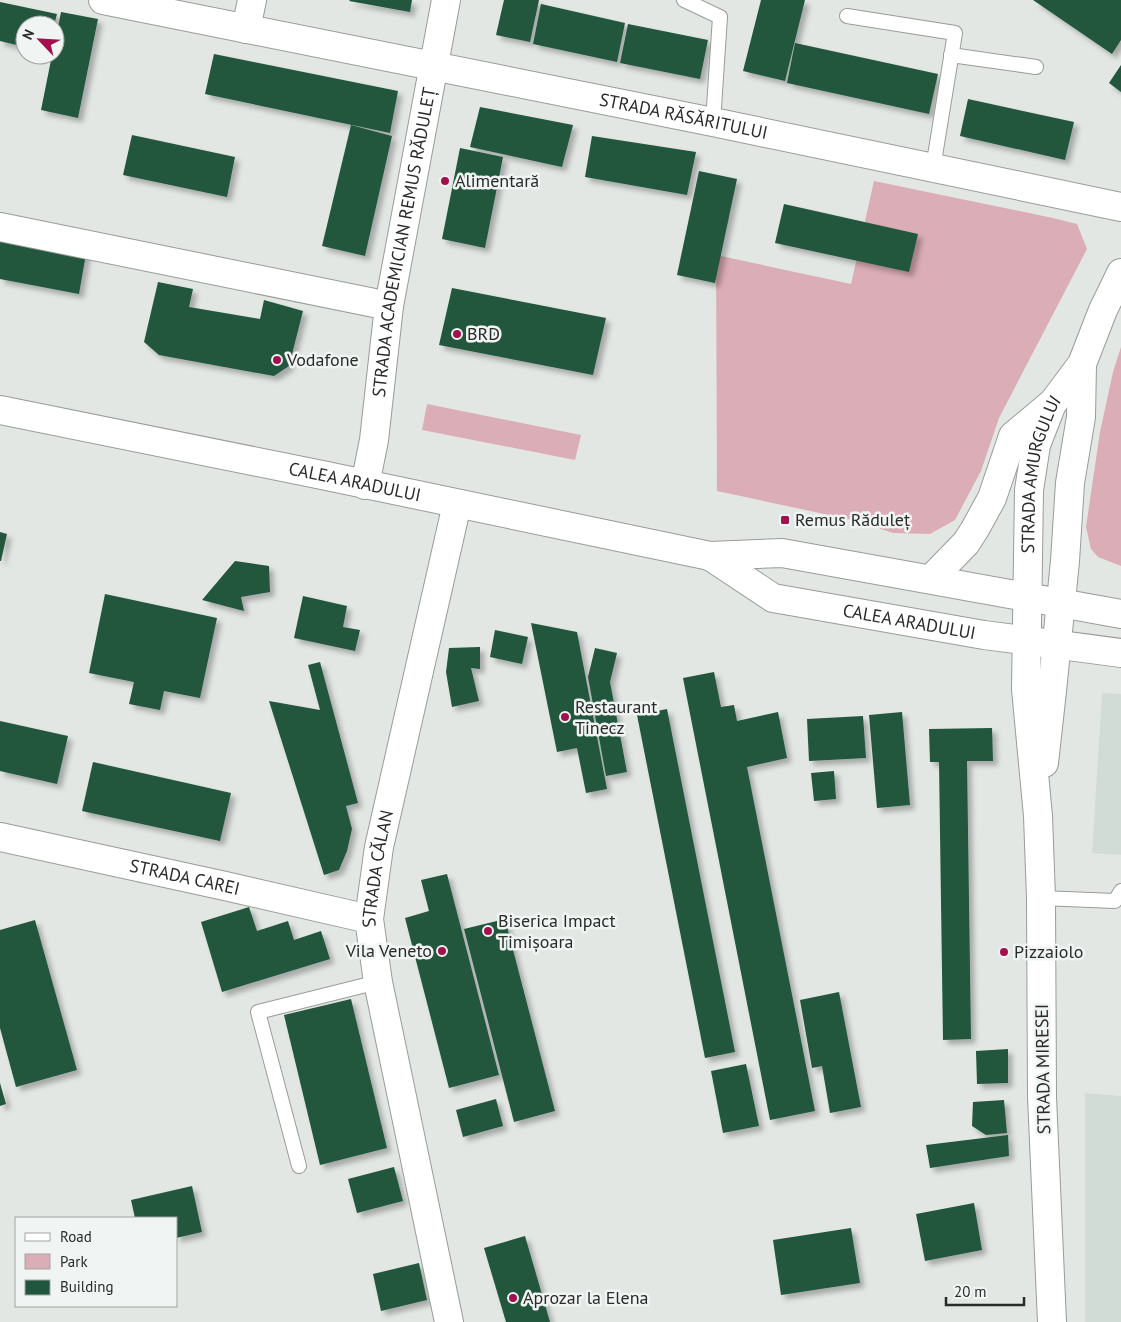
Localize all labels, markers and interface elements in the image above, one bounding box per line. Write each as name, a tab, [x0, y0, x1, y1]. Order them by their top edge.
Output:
north arrow	[15, 15, 65, 65]
text: N	[18, 27, 38, 42]
street label: STRADA ACADEMICIAN REMUS RĂDULEȚ	[367, 85, 441, 398]
street label: STRADA RĂSĂRITULUI	[597, 88, 770, 144]
place label: Alimentară	[455, 169, 539, 192]
marker: Alimentară	[439, 175, 451, 187]
place label: BRD	[467, 322, 500, 345]
marker: BRD	[451, 328, 463, 340]
place label: Vodafone	[286, 348, 359, 371]
marker: Vodafone	[271, 354, 283, 366]
street label: STRADA AMURGULUI	[1016, 390, 1066, 554]
street label: CALEA ARADULUI	[287, 457, 423, 506]
place label: Remus Răduleț	[795, 508, 910, 531]
marker: Remus Răduleț	[779, 514, 791, 526]
street label: CALEA ARADULUI	[841, 598, 978, 644]
place label: Restaurant Tinecz	[575, 695, 657, 739]
marker: Restaurant Tinecz	[559, 711, 571, 723]
street label: STRADA CĂLAN	[357, 808, 398, 929]
street label: STRADA CAREI	[128, 854, 242, 900]
place label: Biserica Impact Timișoara	[498, 909, 616, 953]
marker: Biserica Impact Timișoara	[482, 925, 494, 937]
place label: Vila Veneto	[345, 939, 432, 962]
place label: Pizzaiolo	[1014, 940, 1083, 963]
marker: Vila Veneto	[436, 945, 448, 957]
marker: Pizzaiolo	[998, 946, 1010, 958]
street label: STRADA MIRESEI	[1030, 1004, 1055, 1134]
legend	[15, 1217, 178, 1307]
text: Road	[60, 1227, 92, 1246]
text: Park	[60, 1252, 88, 1271]
scale bar	[946, 1274, 1024, 1306]
text: Building	[60, 1277, 114, 1296]
text: 20 m	[954, 1282, 987, 1301]
place label: Aprozar la Elena	[523, 1286, 648, 1309]
marker: Aprozar la Elena	[507, 1292, 519, 1304]

